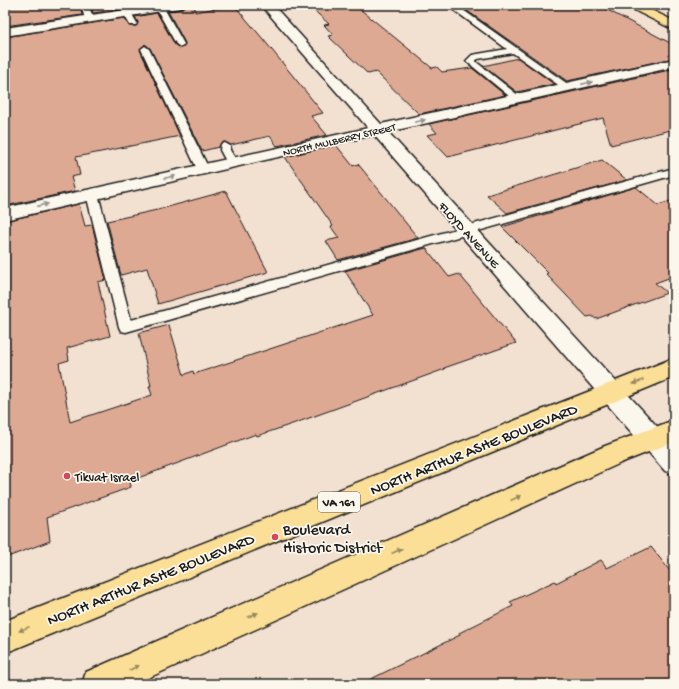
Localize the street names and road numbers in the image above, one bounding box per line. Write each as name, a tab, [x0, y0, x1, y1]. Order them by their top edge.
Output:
street label: NORTH MULBERRY STREET	[282, 122, 398, 160]
street label: FLOYD AVENUE	[434, 199, 502, 273]
street label: NORTH ARTHUR ASHE BOULEVARD	[368, 401, 581, 502]
road number: VA 161	[318, 492, 360, 512]
street label: NORTH ARTHUR ASHE BOULEVARD	[45, 531, 258, 632]

